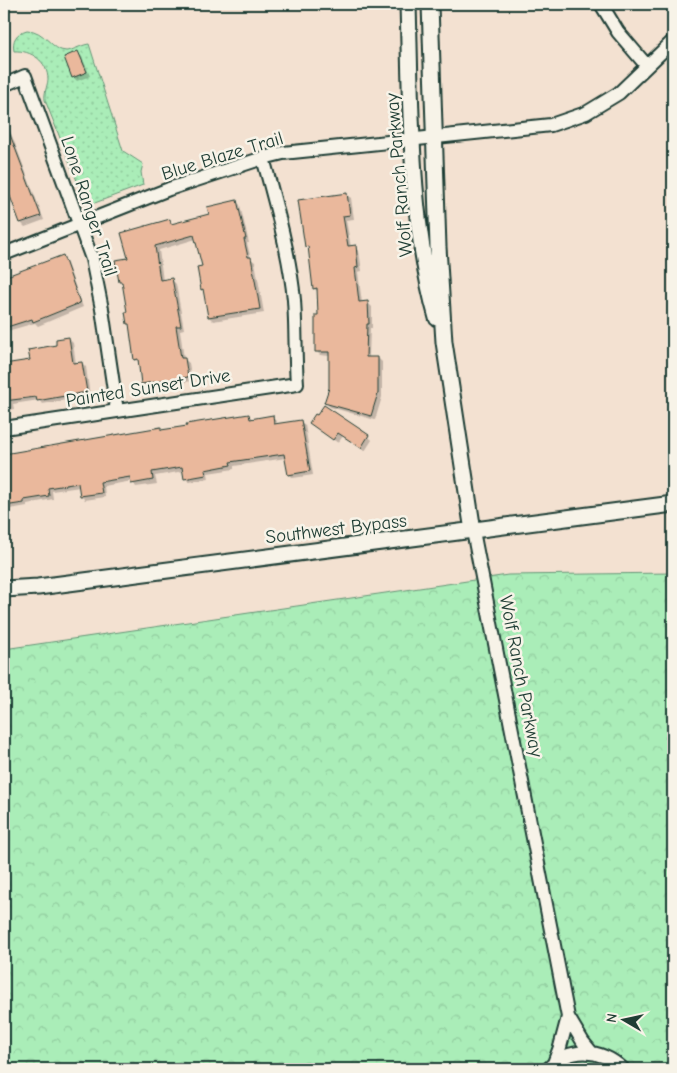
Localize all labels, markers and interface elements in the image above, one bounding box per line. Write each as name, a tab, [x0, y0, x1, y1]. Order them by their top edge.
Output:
street label: Wolf Ranch Parkway	[381, 92, 417, 258]
street label: Blue Blaze Trail	[159, 127, 286, 185]
street label: Lone Ranger Trail	[56, 134, 122, 279]
street label: Painted Sunset Drive	[64, 364, 232, 412]
street label: Southwest Bypass	[264, 509, 408, 549]
street label: Wolf Ranch Parkway	[495, 593, 548, 759]
north arrow	[600, 996, 650, 1046]
text: N	[603, 1012, 621, 1024]

